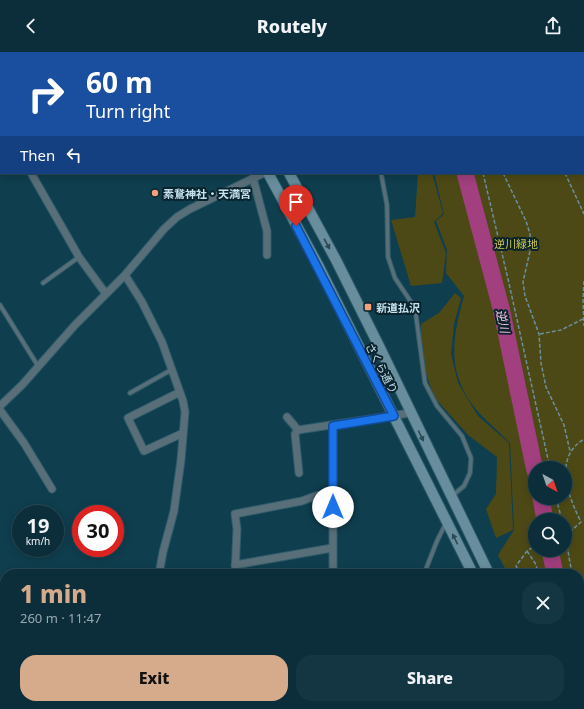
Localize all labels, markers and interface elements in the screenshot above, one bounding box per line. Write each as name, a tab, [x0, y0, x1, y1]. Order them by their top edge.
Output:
text: Routely	[257, 14, 327, 38]
icon: back	[20, 15, 42, 37]
icon: share	[542, 15, 564, 37]
text: 60 m	[86, 63, 153, 101]
icon: right	[20, 68, 72, 120]
text: Turn right	[86, 99, 170, 123]
icon: left	[63, 144, 85, 166]
text: Then	[20, 145, 55, 165]
pin	[279, 185, 313, 226]
place label: 素鵞神社・天満宮	[163, 186, 251, 201]
marker: 素鵞神社・天満宮	[150, 188, 160, 198]
icon: arrive	[285, 191, 307, 213]
park label: 逆川緑地	[494, 236, 538, 251]
one-way arrow	[324, 238, 331, 250]
place label: 新道払沢	[376, 300, 420, 315]
marker: 新道払沢	[363, 302, 373, 312]
water label: 逆川	[492, 307, 514, 336]
street label: さくら通り	[362, 340, 402, 396]
one-way arrow	[418, 431, 424, 442]
north arrow	[528, 461, 572, 505]
map controls	[528, 461, 572, 557]
position arrow	[312, 486, 354, 528]
speed limit sign: 30	[72, 505, 124, 557]
text: 19	[27, 512, 49, 539]
button: search	[528, 513, 572, 557]
one-way arrow	[452, 533, 458, 545]
text: km/h	[26, 534, 50, 548]
text: 1 min	[20, 577, 87, 610]
button: close	[522, 582, 564, 624]
text: 260 m · 11:47	[20, 609, 101, 627]
button: Exit	[20, 655, 288, 701]
button: Share	[296, 655, 564, 701]

